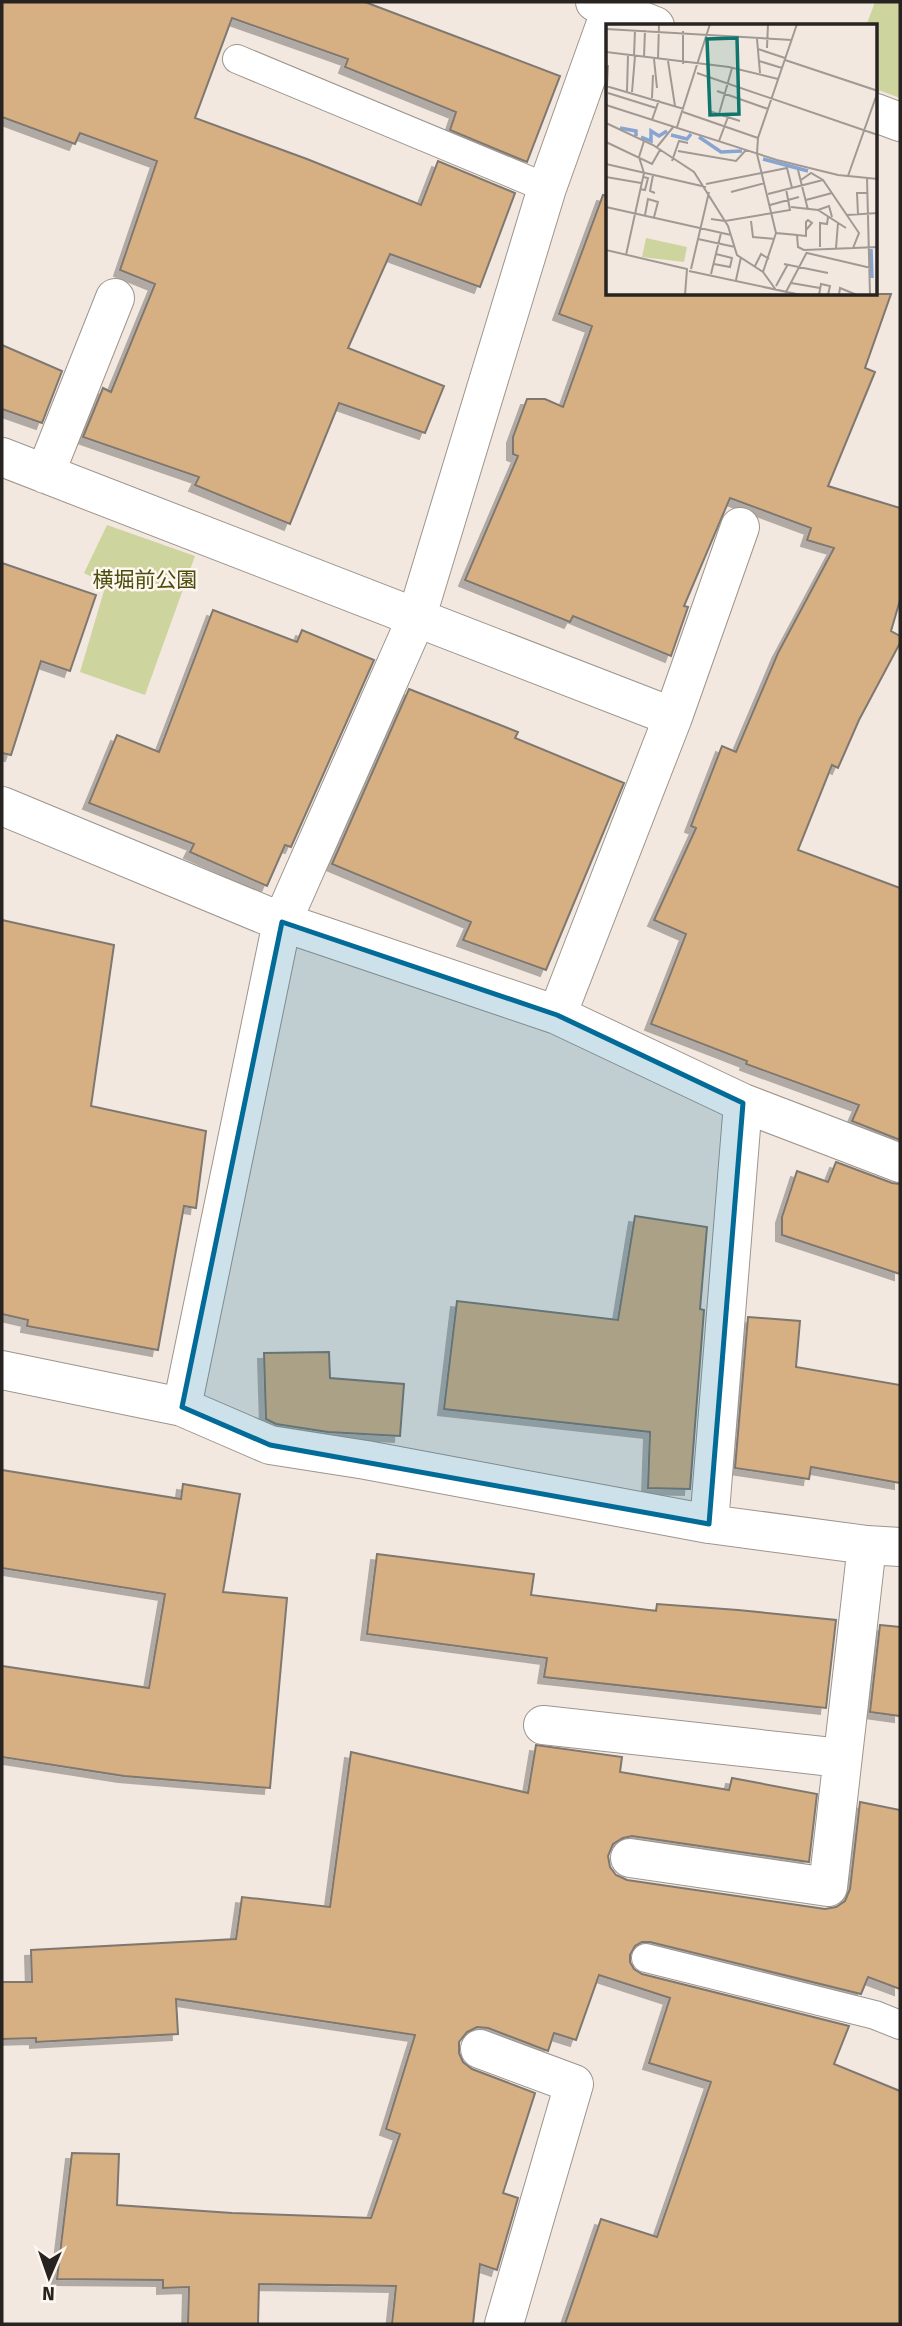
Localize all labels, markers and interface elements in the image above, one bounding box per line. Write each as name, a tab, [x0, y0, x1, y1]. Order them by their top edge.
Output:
inset map	[606, 24, 878, 296]
park label: 横堀前公園	[93, 567, 198, 593]
north arrow	[14, 2242, 84, 2312]
text: N	[42, 2282, 55, 2305]

